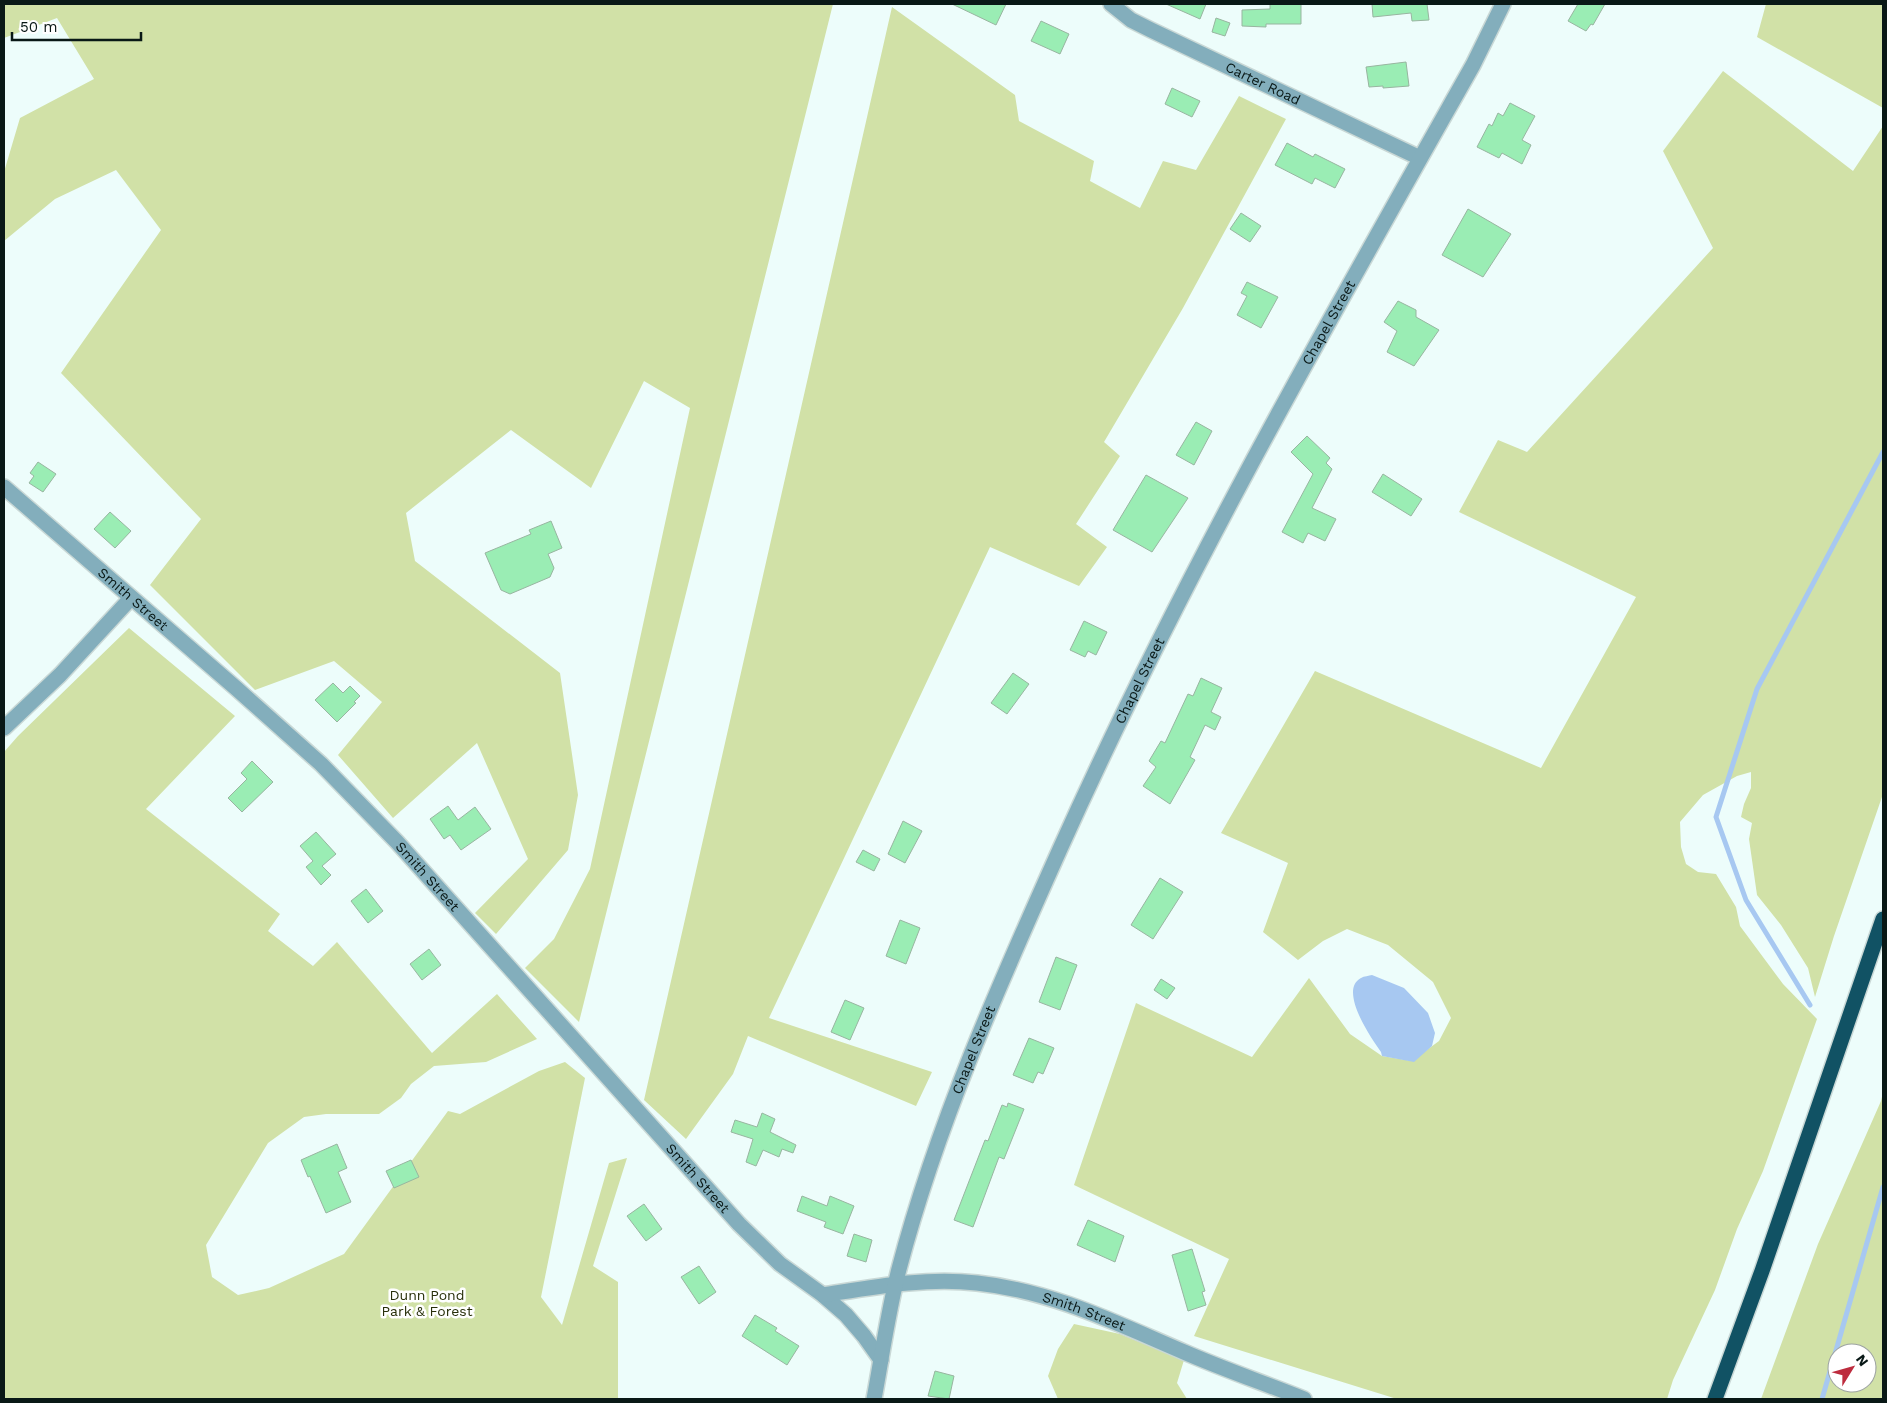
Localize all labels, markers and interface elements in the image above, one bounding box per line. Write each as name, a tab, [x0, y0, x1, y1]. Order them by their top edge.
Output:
scale bar	[12, 10, 141, 42]
text: 50 m	[20, 18, 57, 36]
street label: Carter Road	[1223, 59, 1303, 108]
street label: Chapel Street	[1299, 277, 1358, 367]
street label: Smith Street	[95, 564, 172, 634]
street label: Chapel Street	[1112, 635, 1168, 726]
street label: Smith Street	[393, 838, 463, 914]
street label: Chapel Street	[949, 1003, 998, 1096]
street label: Smith Street	[663, 1140, 733, 1216]
park label: Dunn Pond Park & Forest	[381, 1287, 473, 1319]
street label: Smith Street	[1041, 1289, 1128, 1334]
north arrow	[1827, 1343, 1877, 1393]
text: N	[1853, 1351, 1872, 1369]

